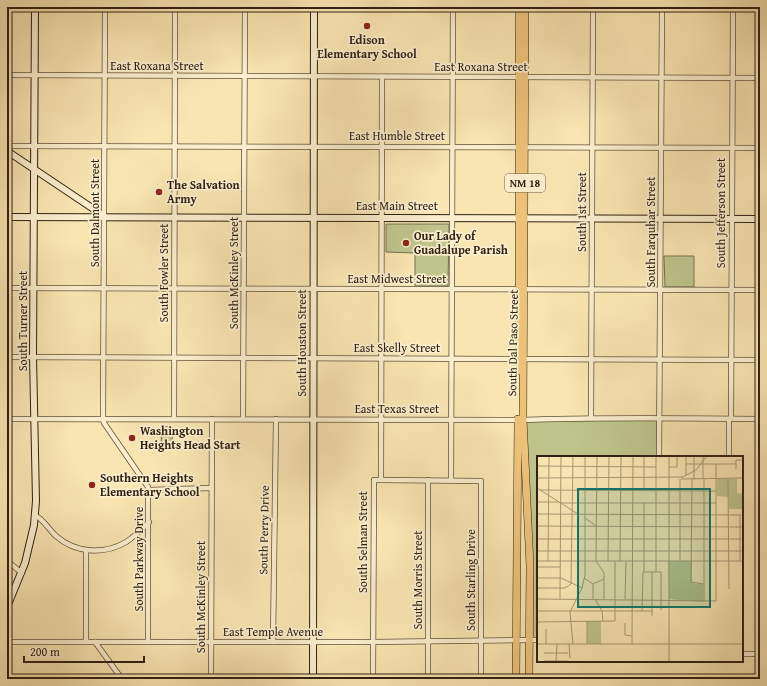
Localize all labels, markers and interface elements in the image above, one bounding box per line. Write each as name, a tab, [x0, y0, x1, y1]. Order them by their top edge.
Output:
marker: Edison Elementary School	[362, 21, 372, 31]
place label: Edison Elementary School	[317, 31, 417, 62]
street label: East Roxana Street	[110, 57, 204, 74]
street label: East Roxana Street	[434, 58, 528, 75]
street label: East Humble Street	[349, 127, 446, 144]
street label: South Jefferson Street	[712, 157, 729, 268]
street label: South Dalmont Street	[86, 158, 103, 267]
street label: South 1st Street	[573, 171, 590, 252]
road number: NM 18	[505, 174, 545, 192]
place label: The Salvation Army	[167, 176, 240, 207]
street label: South Farquhar Street	[642, 176, 659, 288]
marker: The Salvation Army	[154, 187, 164, 197]
street label: East Main Street	[356, 197, 439, 214]
street label: South McKinley Street	[225, 216, 242, 329]
street label: South Fowler Street	[155, 223, 172, 322]
place label: Our Lady of Guadalupe Parish	[414, 227, 508, 258]
marker: Our Lady of Guadalupe Parish	[401, 238, 411, 248]
street label: South Turner Street	[14, 270, 31, 371]
street label: East Midwest Street	[348, 270, 447, 287]
street label: South Houston Street	[293, 288, 310, 397]
street label: South Dal Paso Street	[503, 289, 522, 397]
street label: East Skelly Street	[354, 339, 441, 356]
street label: East Texas Street	[355, 400, 440, 417]
place label: Washington Heights Head Start	[140, 422, 241, 453]
marker: Washington Heights Head Start	[127, 433, 137, 443]
inset map	[537, 456, 743, 662]
place label: Southern Heights Elementary School	[100, 469, 200, 500]
marker: Southern Heights Elementary School	[87, 480, 97, 490]
street label: South Perry Drive	[254, 485, 273, 575]
street label: South Selman Street	[354, 490, 371, 593]
street label: South Parkway Drive	[130, 506, 147, 611]
street label: South Starling Drive	[462, 529, 479, 631]
street label: South Morris Street	[409, 530, 426, 630]
street label: South McKinley Street	[192, 540, 209, 653]
street label: East Temple Avenue	[223, 623, 323, 640]
scale bar	[24, 638, 144, 664]
text: 200 m	[30, 643, 60, 660]

